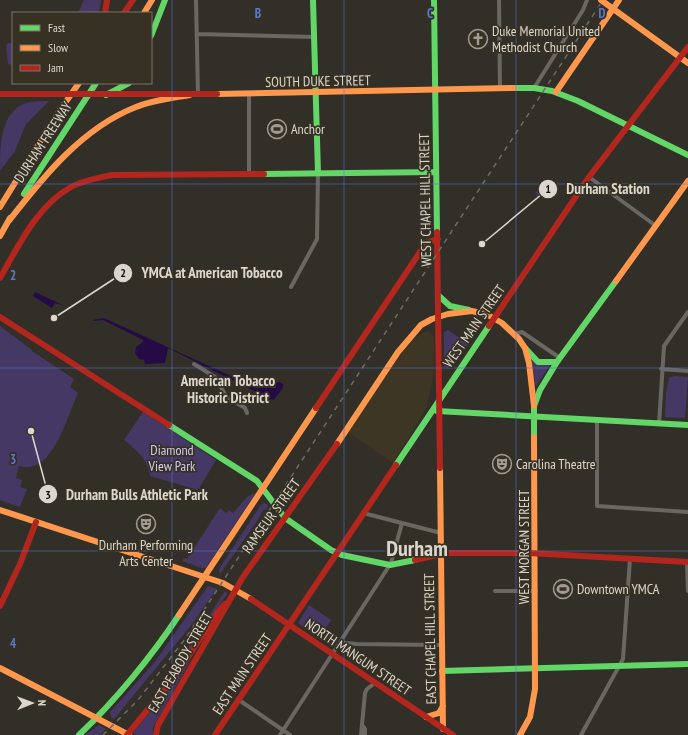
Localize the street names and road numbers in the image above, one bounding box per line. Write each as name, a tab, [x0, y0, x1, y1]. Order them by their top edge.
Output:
street label: SOUTH DUKE STREET	[265, 71, 372, 91]
street label: DURHAM FREEWAY	[10, 98, 76, 186]
street label: WEST CHAPEL HILL STREET	[415, 132, 435, 267]
street label: WEST MAIN STREET	[439, 281, 510, 371]
street label: RAMSEUR STREET	[238, 474, 305, 557]
street label: WEST MORGAN STREET	[515, 489, 533, 604]
street label: EAST CHAPEL HILL STREET	[420, 573, 440, 704]
street label: EAST PEABODY STREET	[144, 608, 217, 716]
street label: NORTH MANGUM STREET	[301, 615, 415, 700]
street label: EAST MAIN STREET	[208, 629, 276, 718]

